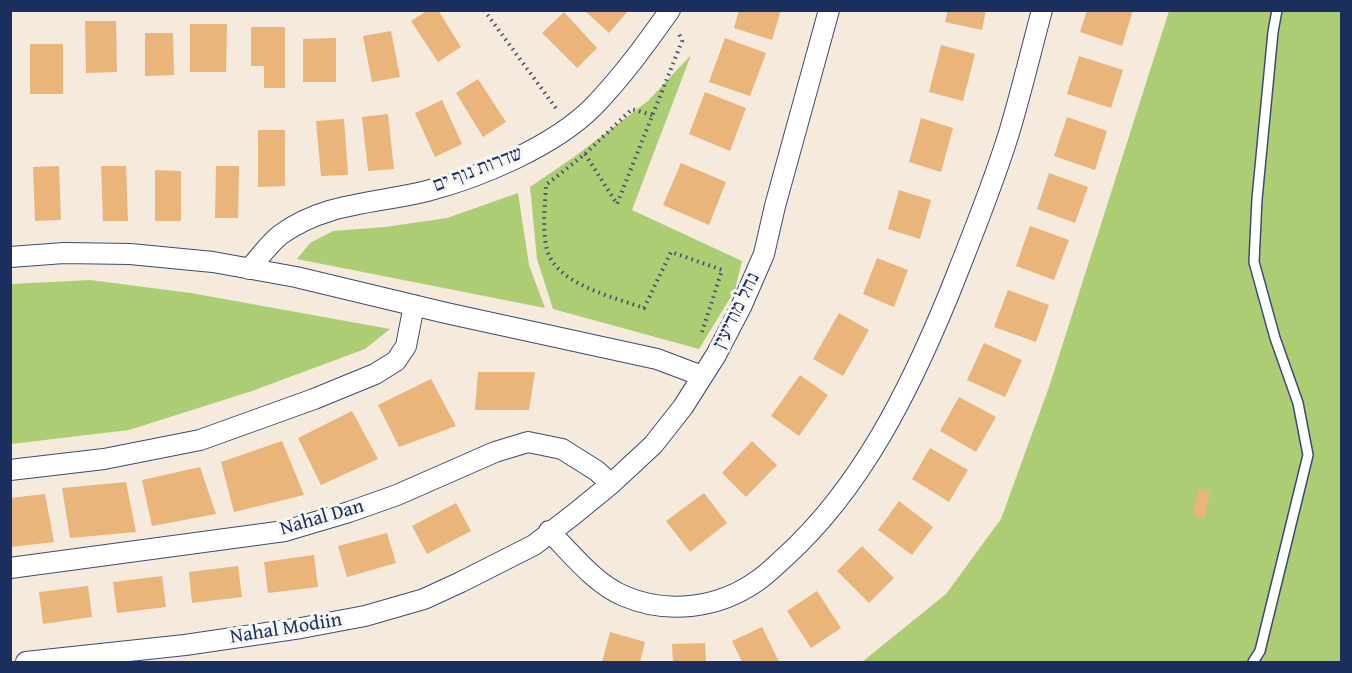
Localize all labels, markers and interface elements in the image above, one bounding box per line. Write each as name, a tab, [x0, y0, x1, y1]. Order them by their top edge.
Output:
street label: שדרות נוף ים	[430, 142, 526, 198]
street label: נחל מודיעין	[708, 269, 766, 353]
street label: Nahal Dan	[277, 495, 367, 541]
street label: Nahal Modiin	[228, 608, 344, 650]

